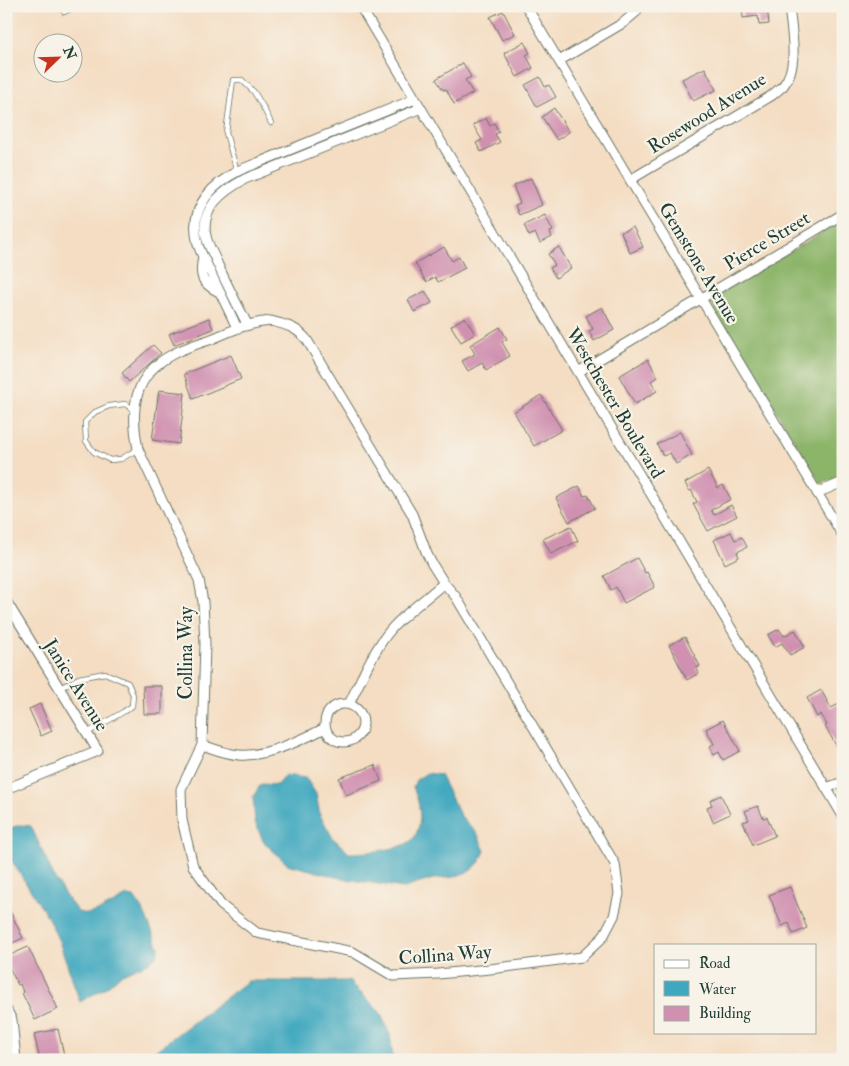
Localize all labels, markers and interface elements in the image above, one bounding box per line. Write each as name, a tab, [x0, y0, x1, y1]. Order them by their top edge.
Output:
north arrow	[32, 32, 82, 82]
text: N	[59, 43, 80, 63]
street label: Rosewood Avenue	[643, 67, 771, 159]
street label: Gemstone Avenue	[653, 198, 745, 328]
street label: Pierce Street	[720, 206, 814, 276]
street label: Westchester Boulevard	[560, 322, 670, 483]
street label: Collina Way	[174, 606, 198, 700]
street label: Janice Avenue	[38, 633, 114, 736]
street label: Collina Way	[398, 940, 493, 970]
legend	[654, 944, 816, 1034]
text: Road	[699, 954, 731, 973]
text: Water	[698, 980, 736, 999]
text: Building	[699, 1004, 751, 1023]

